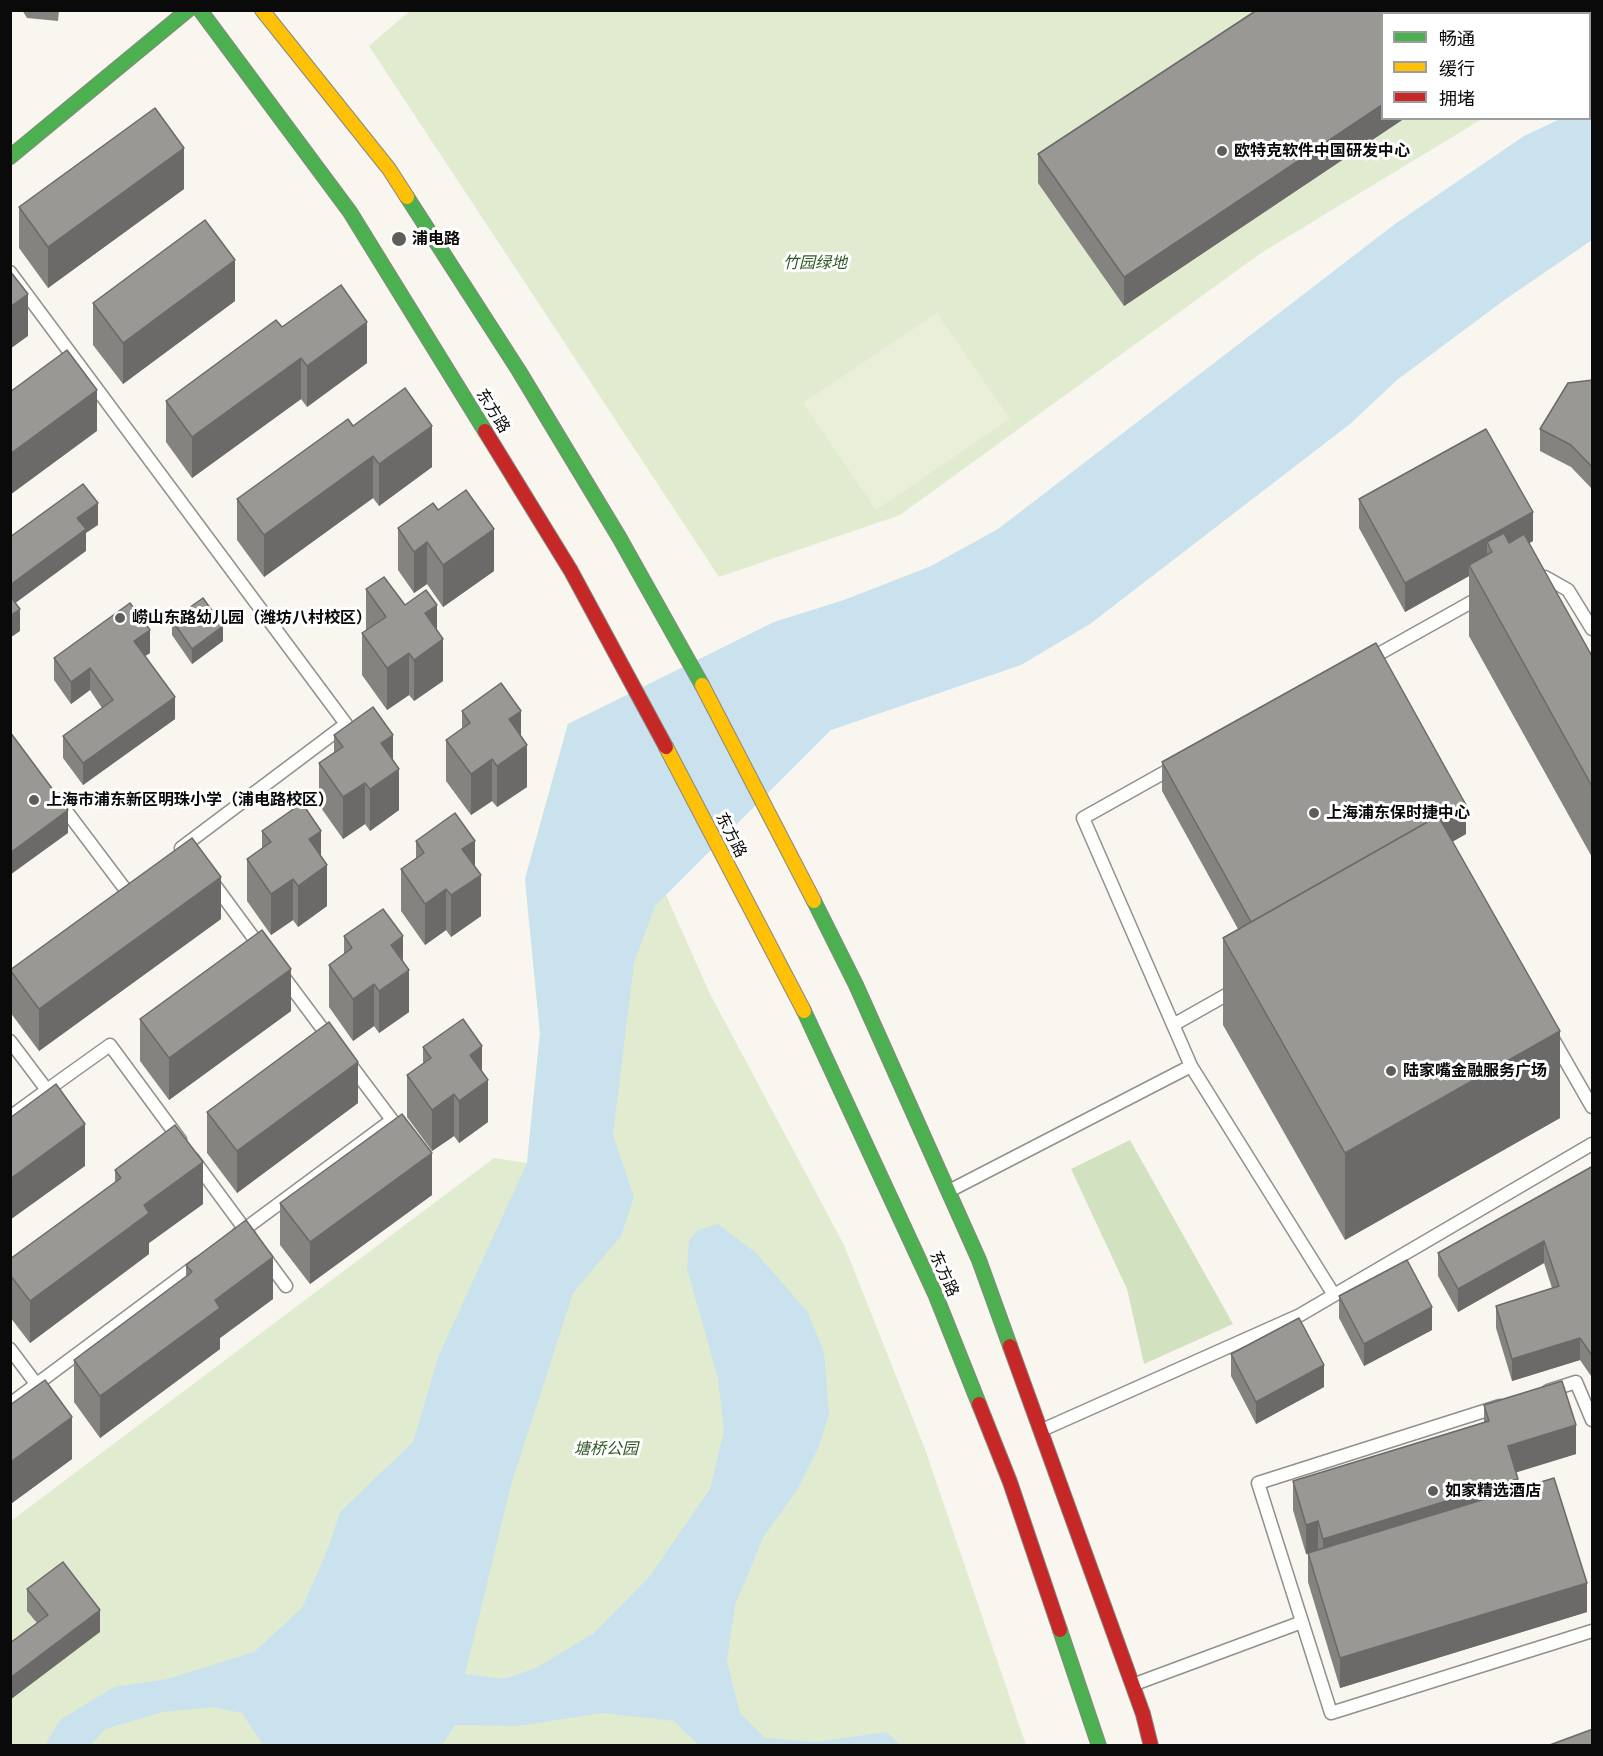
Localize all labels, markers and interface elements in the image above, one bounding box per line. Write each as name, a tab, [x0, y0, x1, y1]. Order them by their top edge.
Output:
legend	[1381, 12, 1591, 120]
text: 畅通	[1439, 26, 1475, 50]
text: 缓行	[1439, 56, 1475, 80]
text: 拥堵	[1439, 86, 1475, 110]
place label: 欧特克软件中国研发中心	[1234, 141, 1410, 161]
marker: 欧特克软件中国研发中心	[1215, 144, 1229, 158]
place label: 浦电路	[412, 229, 460, 249]
marker: 浦电路	[390, 230, 408, 248]
park label: 竹园绿地	[783, 253, 847, 273]
street label: 东方路	[472, 386, 514, 436]
place label: 崂山东路幼儿园（潍坊八村校区）	[132, 608, 372, 628]
marker: 崂山东路幼儿园（潍坊八村校区）	[113, 611, 127, 625]
place label: 上海市浦东新区明珠小学（浦电路校区）	[46, 790, 334, 810]
marker: 上海市浦东新区明珠小学（浦电路校区）	[27, 793, 41, 807]
place label: 上海浦东保时捷中心	[1326, 803, 1470, 823]
marker: 上海浦东保时捷中心	[1307, 806, 1321, 820]
street label: 东方路	[712, 809, 750, 861]
place label: 陆家嘴金融服务广场	[1403, 1061, 1547, 1081]
marker: 陆家嘴金融服务广场	[1384, 1064, 1398, 1078]
street label: 东方路	[925, 1248, 963, 1300]
park label: 塘桥公园	[574, 1439, 638, 1459]
place label: 如家精选酒店	[1445, 1481, 1541, 1501]
marker: 如家精选酒店	[1426, 1484, 1440, 1498]

